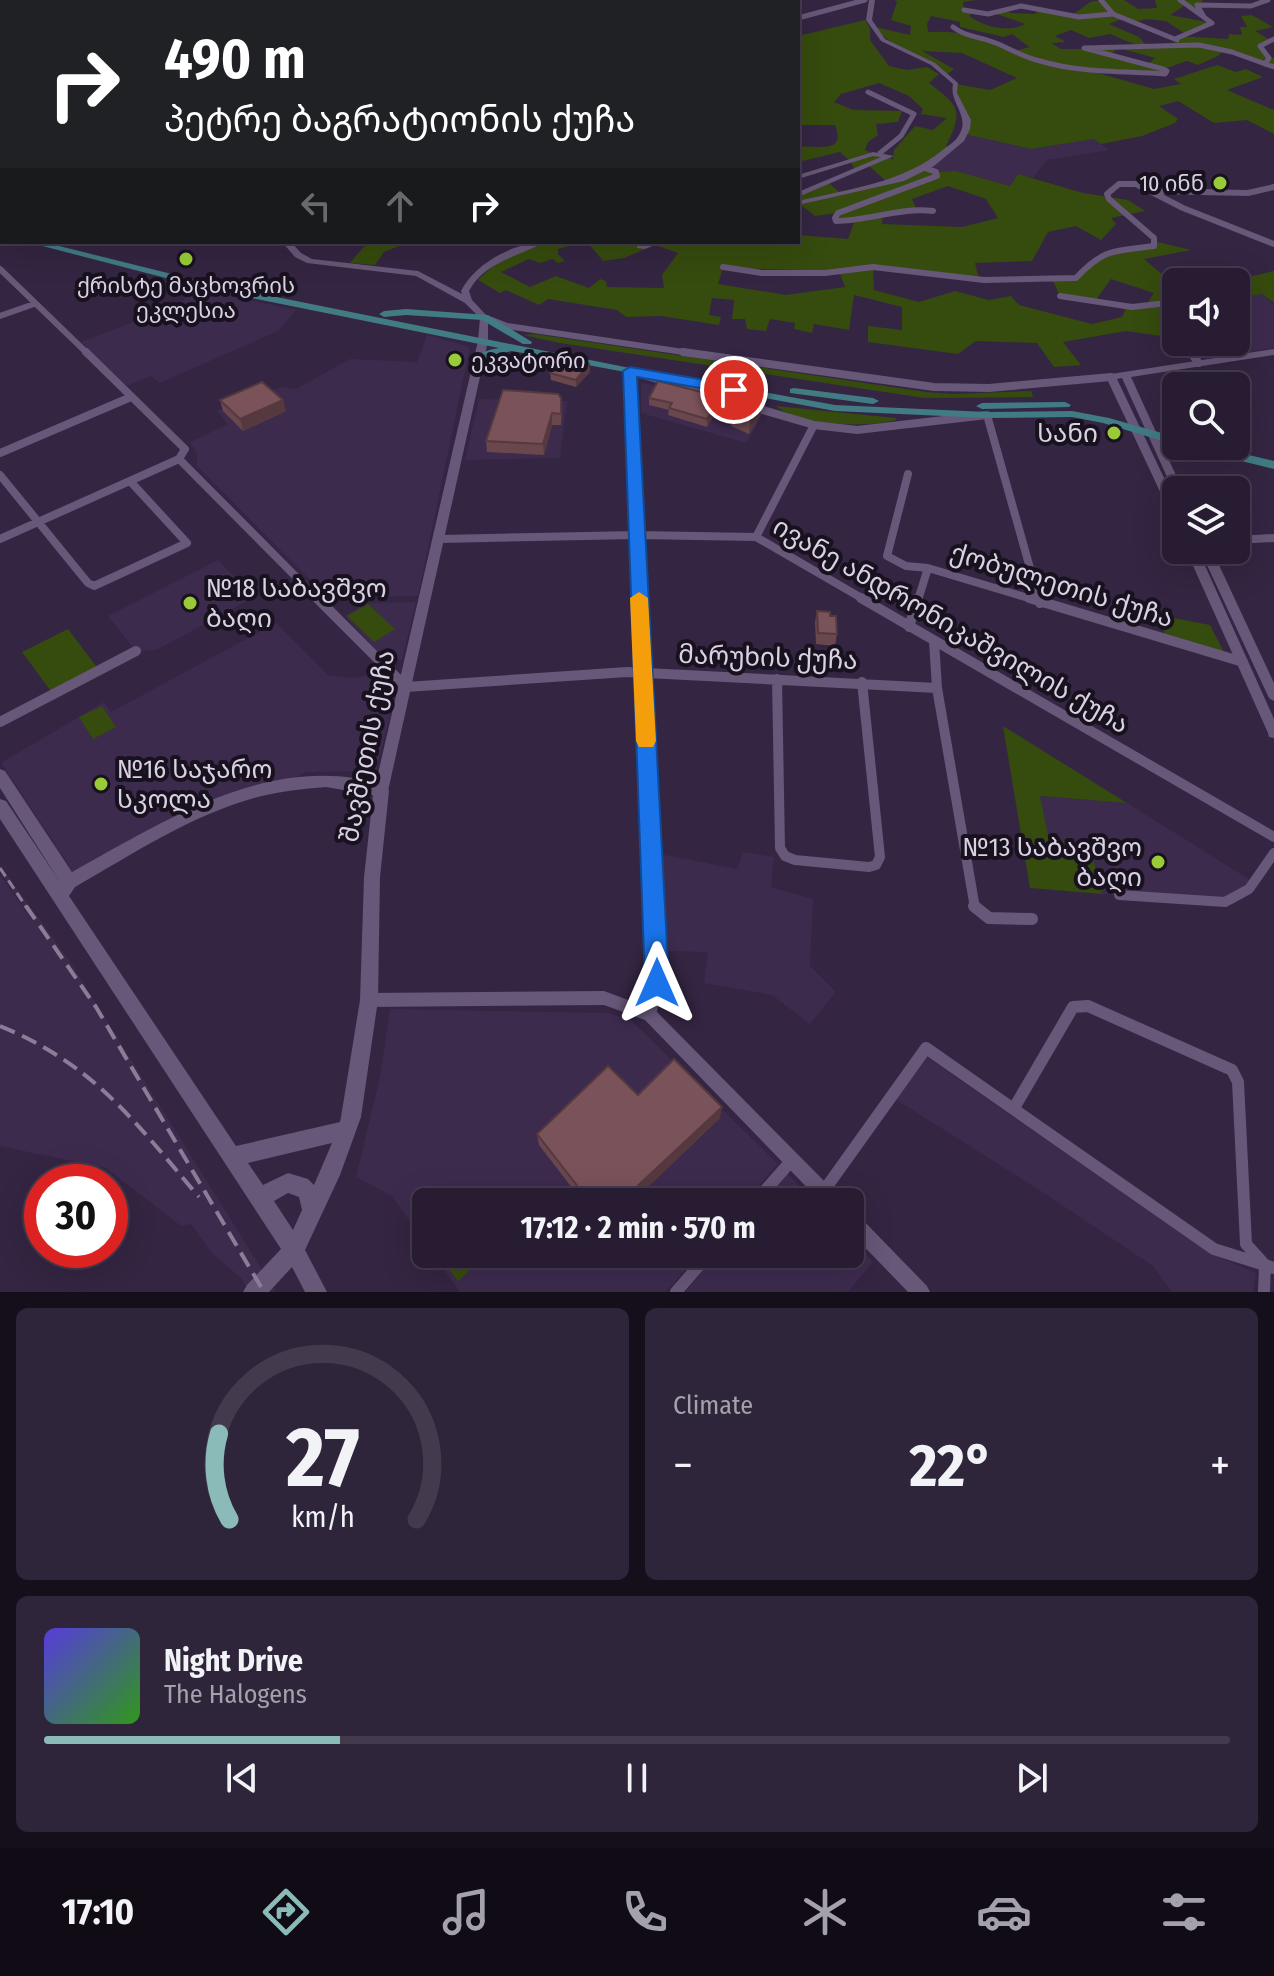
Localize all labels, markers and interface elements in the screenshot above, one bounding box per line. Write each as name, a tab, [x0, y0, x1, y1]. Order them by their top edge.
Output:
text: 490 m	[164, 26, 306, 93]
icon: right	[32, 32, 136, 136]
text: პეტრე ბაგრატიონის ქუჩა	[164, 98, 635, 142]
place label: 10 ინნ	[1140, 170, 1204, 197]
marker: 10 ინნ	[1211, 174, 1229, 192]
icon: left	[294, 184, 338, 228]
icon: ahead	[378, 184, 422, 228]
icon: right	[462, 184, 506, 228]
marker: ქრისტე მაცხოვრის ეკლესია	[177, 250, 195, 268]
map controls	[1162, 268, 1250, 564]
button: sound	[1162, 268, 1250, 356]
place label: ქრისტე მაცხოვრის ეკლესია	[77, 272, 295, 324]
place label: ეკვატორი	[471, 347, 586, 374]
marker: ეკვატორი	[446, 351, 464, 369]
pin	[700, 356, 768, 424]
icon: arrive	[712, 368, 756, 412]
button: search	[1162, 372, 1250, 460]
place label: სანი	[1037, 418, 1098, 449]
marker: სანი	[1105, 424, 1123, 442]
button: layers	[1162, 476, 1250, 564]
street label: ივანე ანდრონიკაშვილის ქუჩა	[767, 511, 1134, 740]
street label: ქობულეთის ქუჩა	[947, 537, 1177, 634]
place label: №18 საბავშვო ბაღი	[206, 573, 387, 634]
marker: №18 საბავშვო ბაღი	[181, 594, 199, 612]
street label: მარუხის ქუჩა	[678, 639, 858, 676]
street label: შავშეთის ქუჩა	[334, 647, 401, 845]
place label: №16 საჯარო სკოლა	[117, 754, 272, 815]
marker: №16 საჯარო სკოლა	[92, 775, 110, 793]
place label: №13 საბავშვო ბაღი	[963, 832, 1142, 893]
marker: №13 საბავშვო ბაღი	[1149, 853, 1167, 871]
position arrow	[615, 941, 699, 1025]
speed limit sign: 30	[24, 1164, 128, 1268]
text: 17:12 · 2 min · 570 m	[520, 1210, 756, 1246]
text: Climate	[673, 1390, 753, 1421]
text: 27	[285, 1408, 359, 1508]
text: 22°	[910, 1430, 993, 1502]
text: −	[673, 1439, 693, 1492]
text: +	[1210, 1439, 1230, 1492]
text: km/h	[291, 1500, 354, 1535]
text: Night Drive	[164, 1643, 303, 1679]
text: The Halogens	[164, 1679, 307, 1710]
icon: previous	[220, 1756, 264, 1800]
icon: pause	[615, 1756, 659, 1800]
icon: next	[1010, 1756, 1054, 1800]
icon: directions	[258, 1884, 314, 1940]
icon: music	[438, 1884, 494, 1940]
icon: phone	[617, 1884, 673, 1940]
icon: climate	[797, 1884, 853, 1940]
icon: car	[976, 1884, 1032, 1940]
icon: filters	[1156, 1884, 1212, 1940]
text: 17:10	[62, 1890, 134, 1934]

